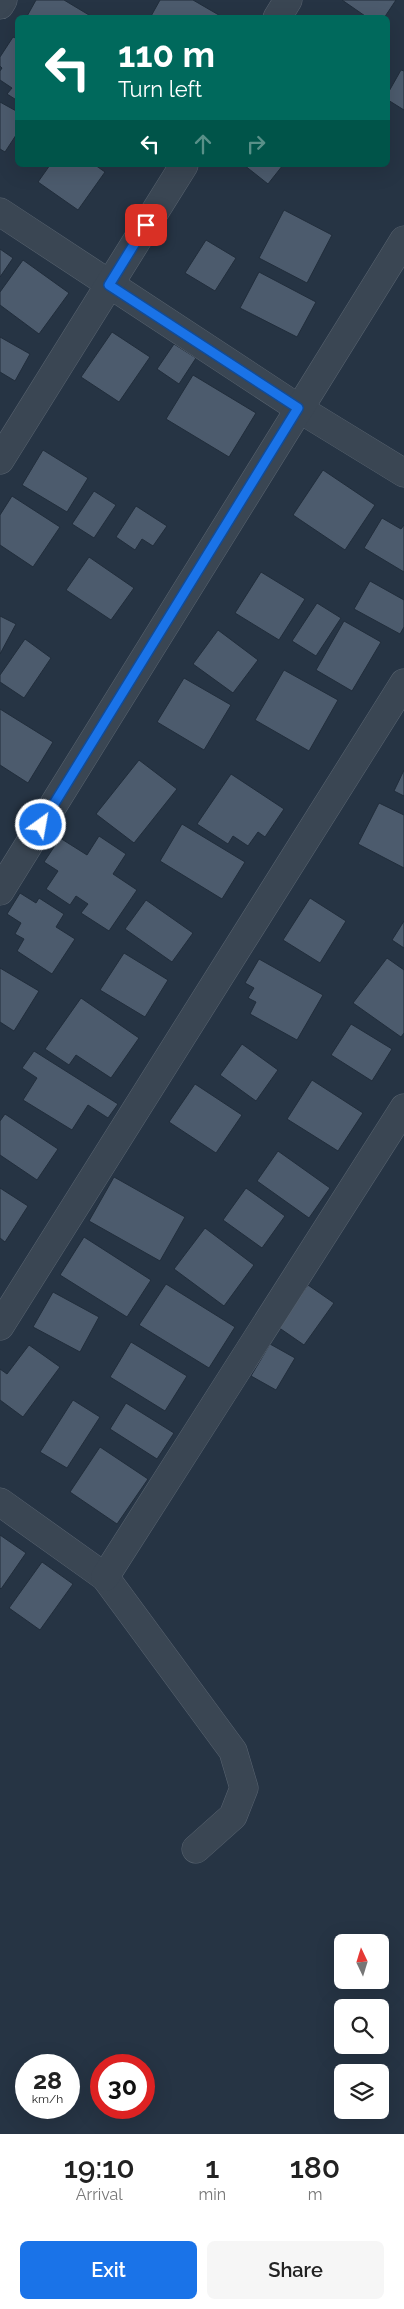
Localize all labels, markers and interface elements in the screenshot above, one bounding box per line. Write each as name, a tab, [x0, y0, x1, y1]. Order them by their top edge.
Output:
text: 110 m	[118, 34, 215, 75]
icon: left	[35, 35, 100, 100]
text: Turn left	[118, 76, 202, 102]
icon: left	[136, 130, 164, 158]
icon: ahead	[189, 130, 217, 158]
icon: right	[242, 130, 270, 158]
pin	[125, 204, 167, 246]
icon: arrive	[132, 211, 160, 239]
position arrow	[14, 798, 66, 850]
north arrow	[334, 1934, 389, 1989]
map controls	[334, 1934, 389, 2119]
button: search	[334, 1999, 389, 2054]
speed limit sign: 30	[90, 2054, 155, 2119]
button: layers	[334, 2064, 389, 2119]
text: 28	[33, 2065, 62, 2095]
text: km/h	[32, 2092, 63, 2106]
text: 19:10	[64, 2150, 135, 2185]
text: 1	[205, 2150, 219, 2185]
text: 180	[290, 2150, 340, 2185]
text: Arrival	[76, 2185, 123, 2204]
text: min	[198, 2185, 226, 2204]
text: m	[308, 2185, 322, 2204]
button: Exit	[20, 2241, 197, 2299]
button: Share	[207, 2241, 384, 2299]

